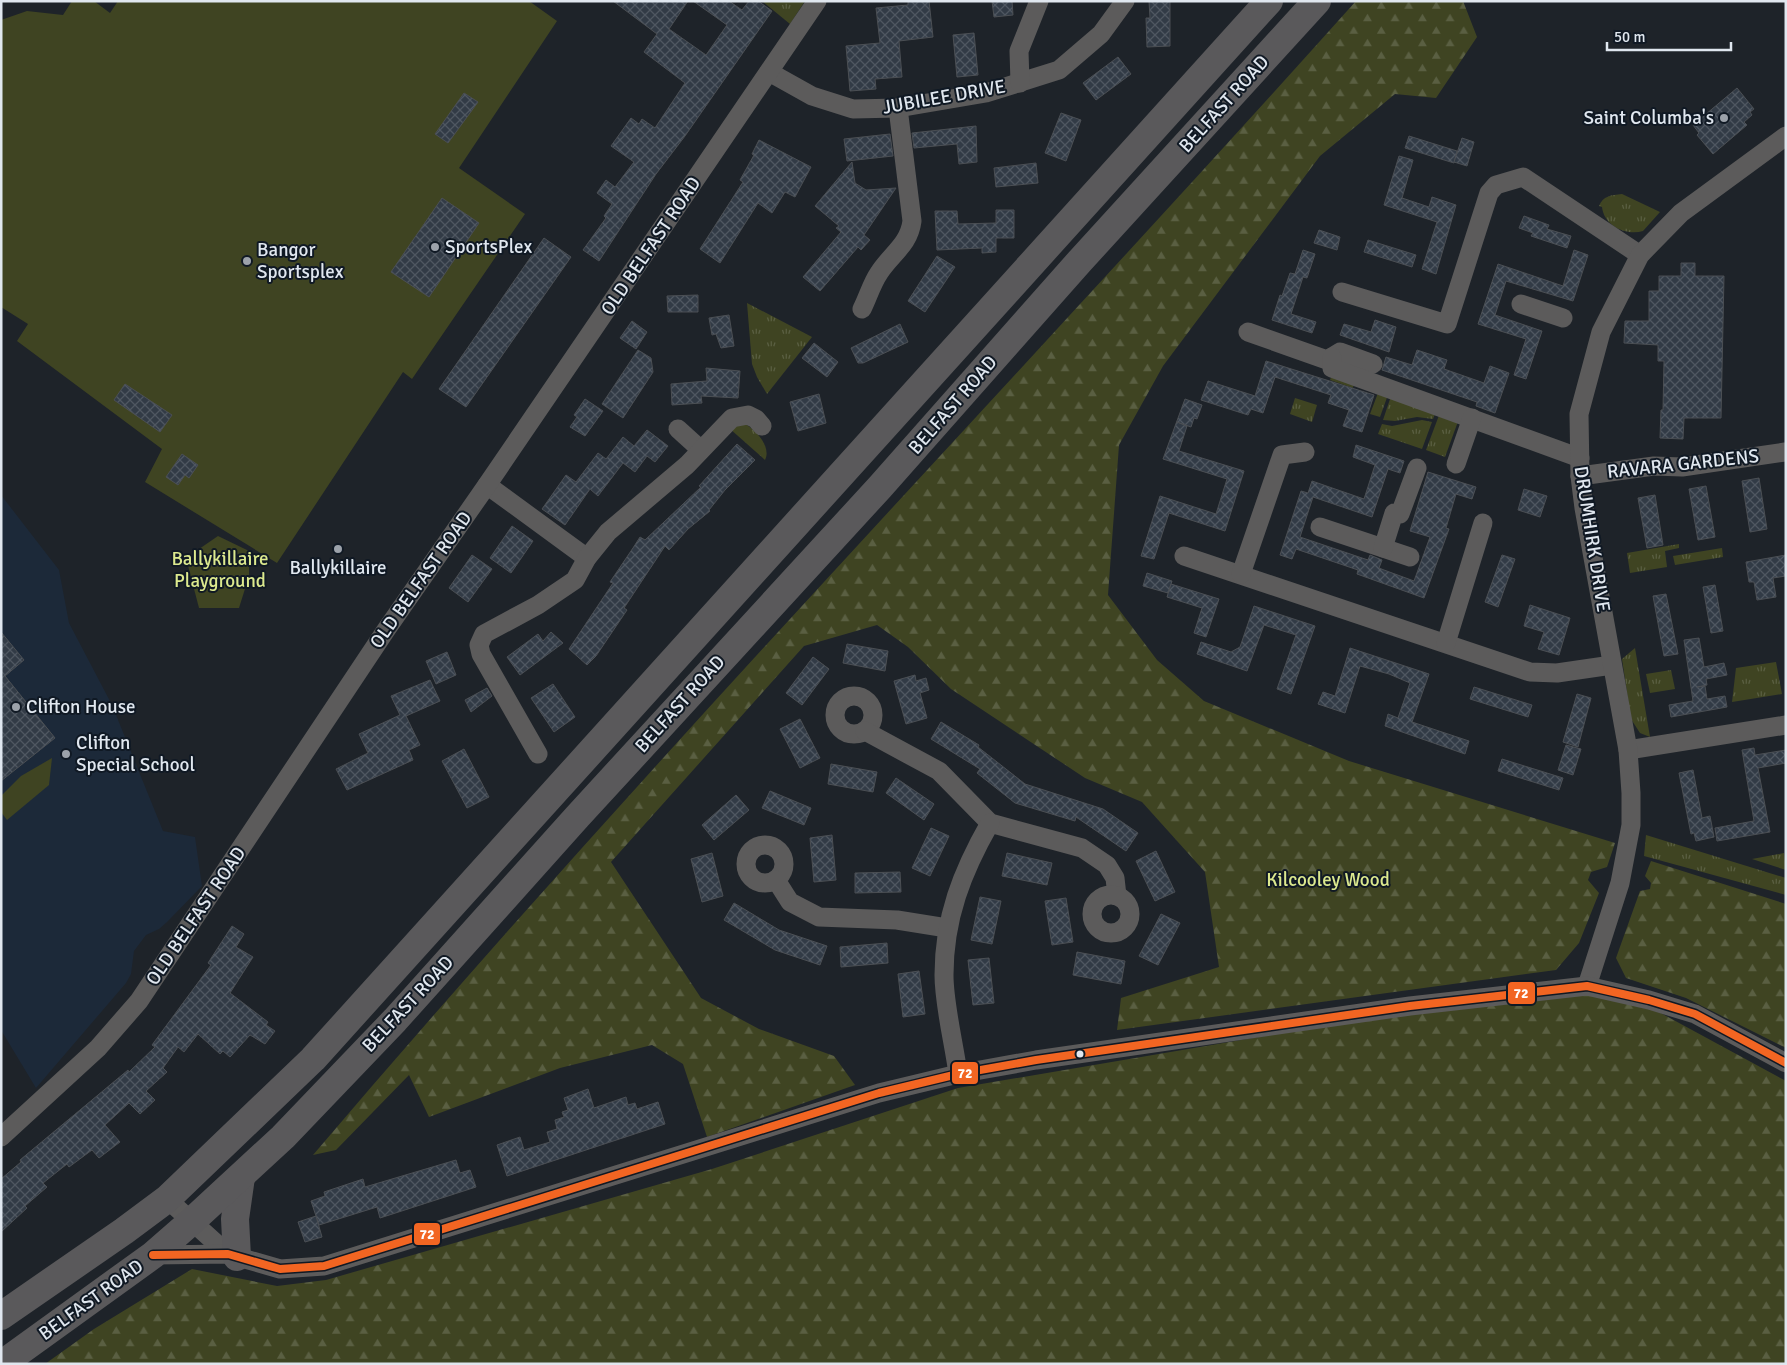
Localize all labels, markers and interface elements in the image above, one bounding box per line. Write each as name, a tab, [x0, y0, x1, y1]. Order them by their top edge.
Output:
scale bar	[1607, 20, 1731, 52]
text: 50 m	[1614, 28, 1645, 46]
street label: BELFAST ROAD	[1174, 50, 1274, 158]
street label: JUBILEE DRIVE	[881, 74, 1007, 120]
place label: Saint Columba's	[1583, 106, 1714, 130]
marker: Saint Columba's	[1718, 112, 1730, 124]
street label: OLD BELFAST ROAD	[596, 172, 706, 320]
place label: SportsPlex	[445, 235, 533, 259]
place label: Bangor Sportsplex	[257, 238, 344, 284]
marker: SportsPlex	[429, 241, 441, 253]
marker: Bangor Sportsplex	[241, 255, 253, 267]
street label: BELFAST ROAD	[904, 351, 1002, 459]
street label: RAVARA GARDENS	[1606, 444, 1760, 484]
street label: DRUMHIRK DRIVE	[1569, 464, 1615, 614]
street label: OLD BELFAST ROAD	[365, 507, 477, 653]
marker: Ballykillaire	[332, 543, 344, 555]
park label: Ballykillaire Playground	[171, 547, 269, 593]
place label: Ballykillaire	[289, 556, 387, 580]
street label: BELFAST ROAD	[630, 650, 730, 758]
place label: Clifton House	[26, 695, 136, 719]
marker: Clifton House	[10, 701, 22, 713]
place label: Clifton Special School	[76, 731, 195, 777]
marker: Clifton Special School	[60, 748, 72, 760]
street label: OLD BELFAST ROAD	[141, 842, 251, 990]
park label: Kilcooley Wood	[1266, 868, 1390, 892]
street label: BELFAST ROAD	[357, 951, 459, 1057]
line badge: 72	[1507, 981, 1536, 1005]
text: 72	[1513, 985, 1529, 1002]
unlabelled marker	[1075, 1049, 1085, 1059]
line badge: 72	[951, 1061, 979, 1085]
text: 72	[957, 1065, 973, 1082]
line badge: 72	[413, 1222, 441, 1246]
text: 72	[419, 1226, 435, 1243]
street label: BELFAST ROAD	[34, 1254, 148, 1346]

